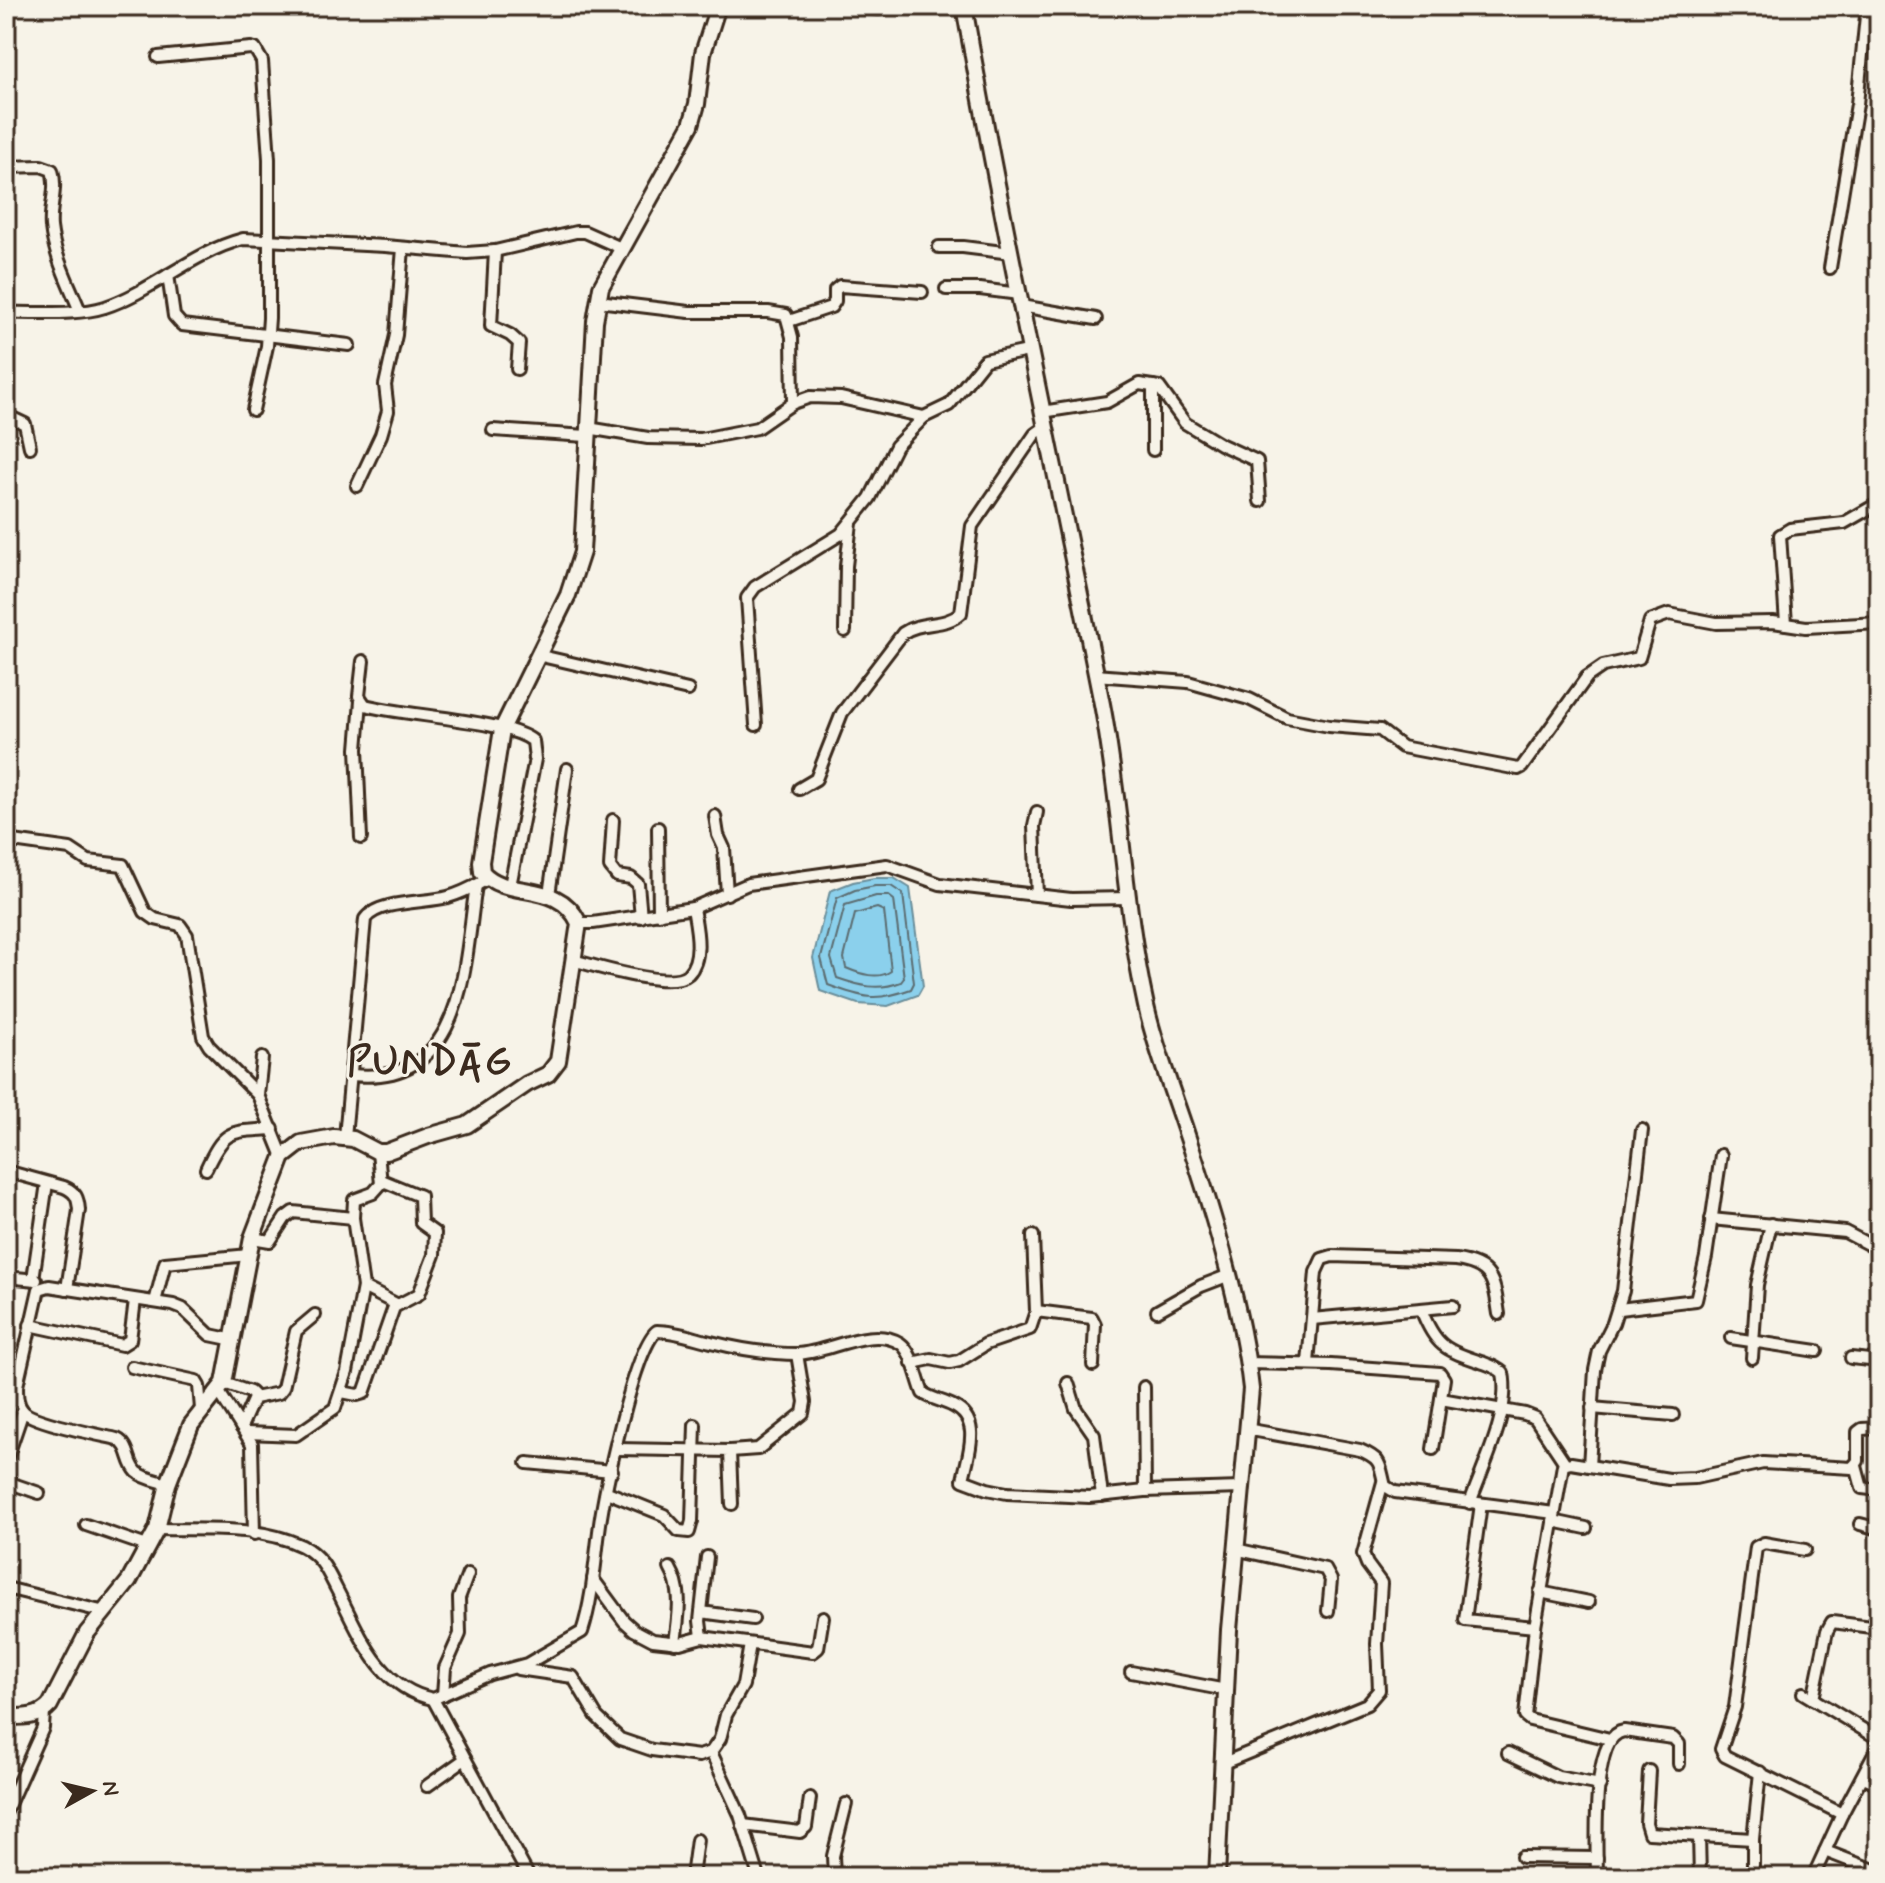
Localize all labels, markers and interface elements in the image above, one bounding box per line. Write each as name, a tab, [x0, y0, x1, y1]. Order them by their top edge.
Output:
district label: PUNDĀG	[347, 1037, 513, 1089]
north arrow	[52, 1751, 132, 1831]
text: N	[95, 1779, 125, 1798]

